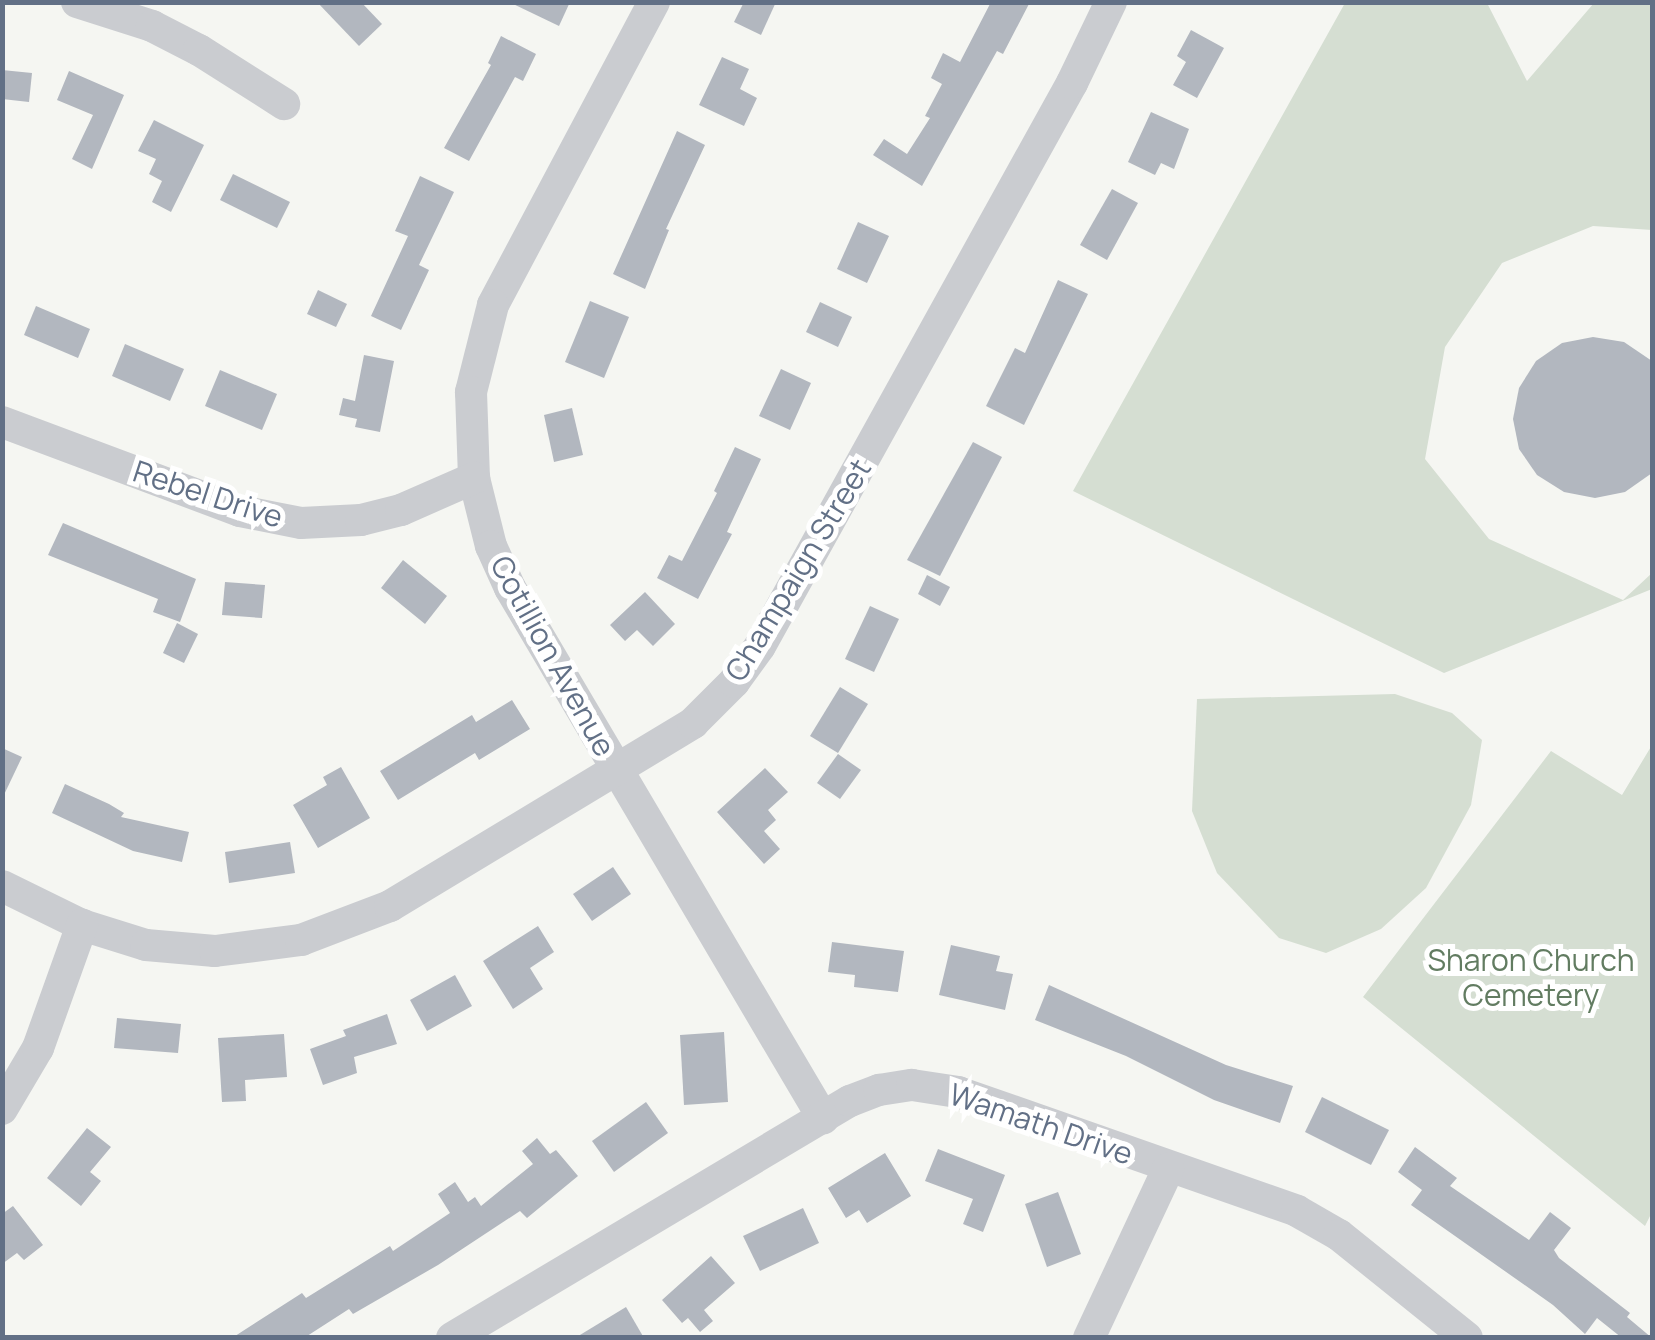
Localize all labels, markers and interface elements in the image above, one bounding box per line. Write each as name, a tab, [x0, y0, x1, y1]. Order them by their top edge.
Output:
street label: Rebel Drive	[129, 453, 287, 535]
street label: Champaign Street	[718, 453, 878, 687]
street label: Cotillion Avenue	[483, 550, 623, 762]
park label: Sharon Church Cemetery	[1427, 942, 1635, 1012]
street label: Wamath Drive	[945, 1076, 1137, 1172]

